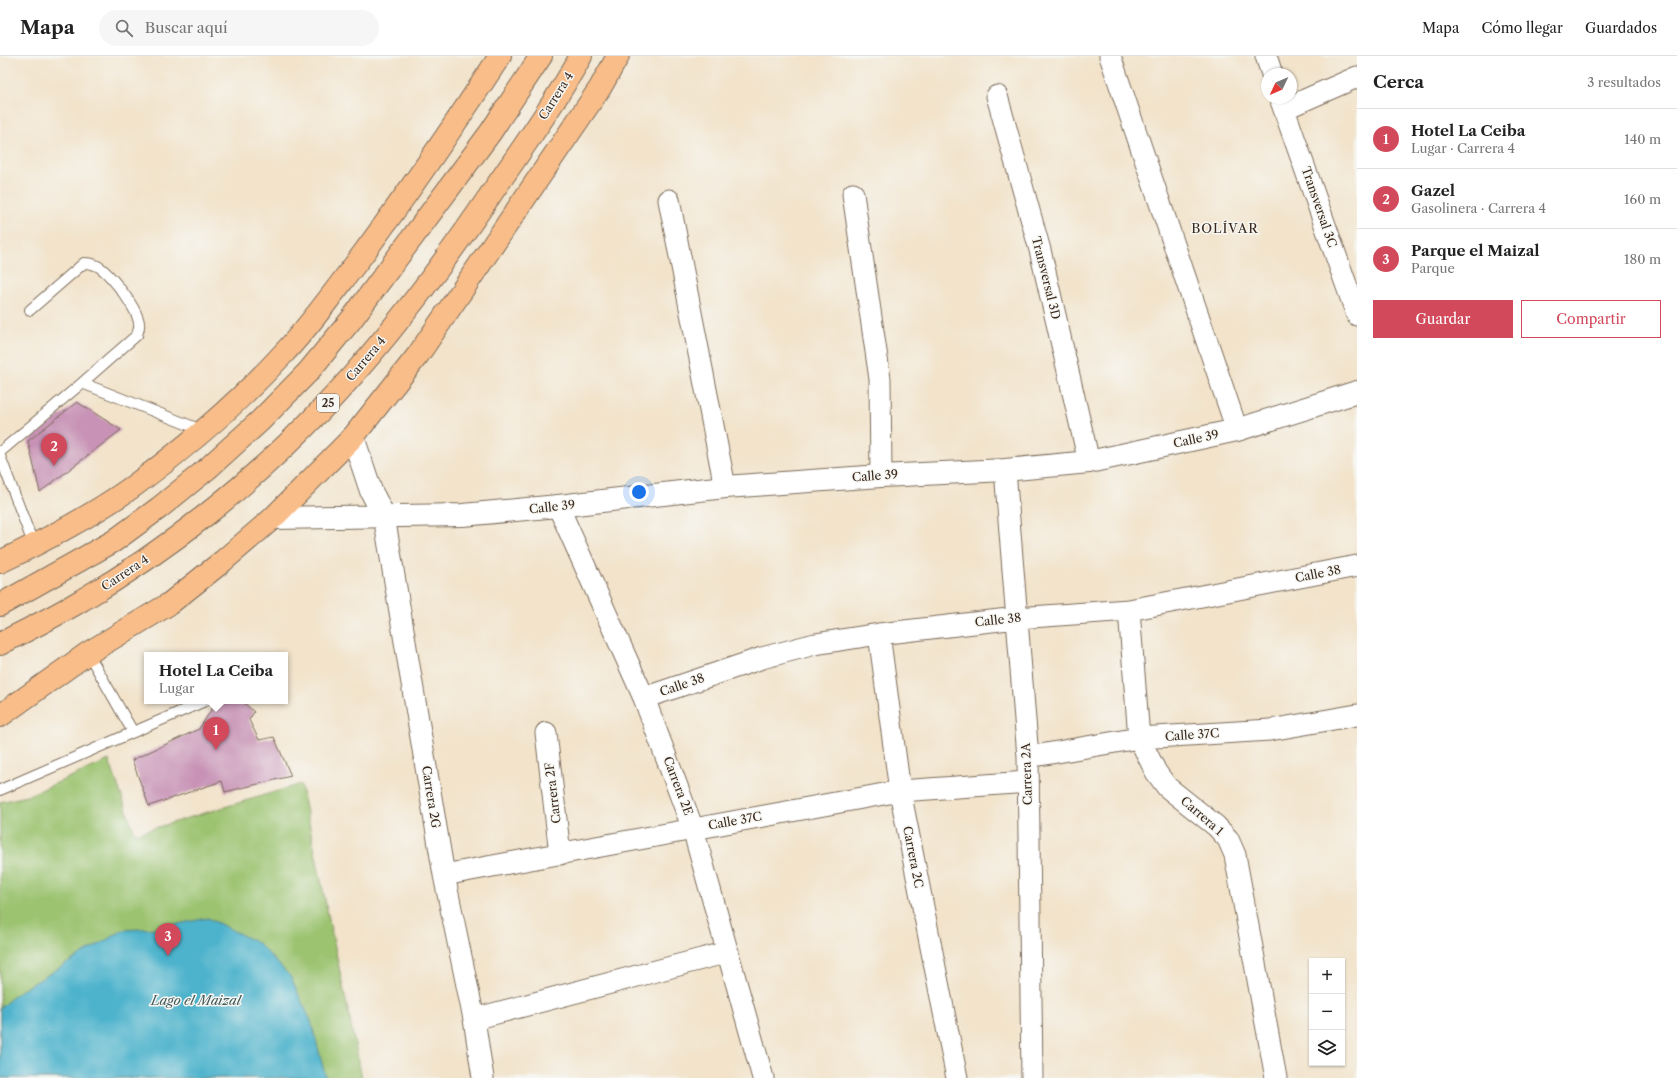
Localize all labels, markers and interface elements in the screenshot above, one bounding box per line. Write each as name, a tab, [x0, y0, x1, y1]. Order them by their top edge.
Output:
search box	[99, 10, 379, 46]
text: Mapa	[20, 16, 75, 39]
icon: search	[113, 17, 135, 39]
text: Buscar aquí	[145, 18, 228, 37]
text: Mapa	[1422, 19, 1459, 37]
text: Cómo llegar	[1481, 19, 1563, 37]
text: Guardados	[1585, 19, 1657, 37]
north arrow	[1261, 68, 1297, 104]
street label: Carrera 4	[535, 69, 576, 122]
text: Cerca	[1373, 72, 1424, 92]
text: 3 resultados	[1587, 74, 1661, 90]
text: Hotel La Ceiba	[1411, 121, 1525, 140]
text: 1	[1383, 131, 1389, 147]
text: 140 m	[1624, 131, 1661, 147]
text: Lugar · Carrera 4	[1411, 140, 1515, 156]
street label: Transversal 3C	[1299, 165, 1340, 249]
text: Gazel	[1411, 181, 1455, 200]
text: 2	[1382, 191, 1390, 207]
text: 160 m	[1624, 191, 1661, 207]
text: Gasolinera · Carrera 4	[1411, 200, 1546, 216]
district label: BOLÍVAR	[1191, 220, 1259, 236]
street label: Transversal 3D	[1029, 235, 1064, 321]
text: Parque el Maizal	[1411, 241, 1540, 260]
text: 3	[1382, 251, 1390, 267]
text: 180 m	[1624, 251, 1661, 267]
text: Parque	[1411, 260, 1455, 276]
button: Guardar	[1373, 300, 1513, 338]
button: Compartir	[1521, 300, 1661, 338]
street label: Carrera 4	[343, 333, 389, 384]
road number: 25	[317, 394, 339, 412]
street label: Calle 39	[1172, 426, 1220, 451]
pin: 2	[41, 433, 67, 466]
street label: Calle 39	[851, 466, 899, 485]
your location	[629, 482, 649, 502]
street label: Calle 39	[528, 497, 576, 516]
street label: Carrera 4	[98, 551, 151, 594]
street label: Calle 38	[1294, 562, 1342, 585]
street label: Calle 38	[974, 610, 1022, 629]
popup	[144, 652, 288, 704]
text: Hotel La Ceiba	[159, 661, 273, 680]
street label: Calle 38	[657, 670, 706, 699]
text: Lugar	[159, 680, 194, 696]
pin: 1	[203, 717, 229, 750]
street label: Calle 37C	[1164, 725, 1220, 744]
street label: Carrera 2A	[1018, 741, 1035, 805]
street label: Carrera 2E	[660, 754, 697, 817]
street label: Carrera 2F	[541, 762, 564, 824]
street label: Carrera 2G	[419, 765, 444, 830]
street label: Carrera 1	[1178, 793, 1227, 838]
street label: Calle 37C	[707, 808, 763, 833]
street label: Carrera 2C	[900, 825, 927, 889]
pin: 3	[155, 923, 181, 956]
map controls	[1309, 958, 1345, 1066]
button: +	[1309, 958, 1345, 994]
water label: Lago el Maizal	[150, 992, 243, 1008]
button: −	[1309, 994, 1345, 1030]
button: layers	[1309, 1030, 1345, 1066]

